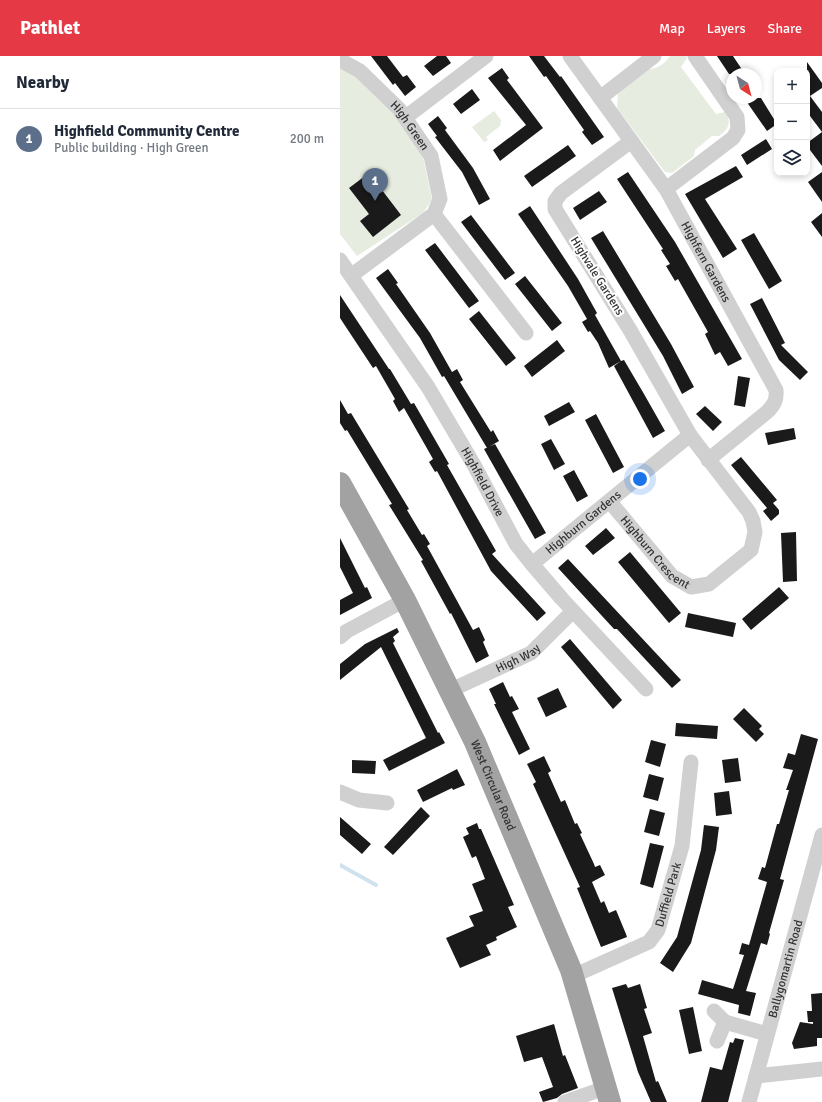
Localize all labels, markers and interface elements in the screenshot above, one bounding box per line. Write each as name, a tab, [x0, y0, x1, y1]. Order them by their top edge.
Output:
text: Pathlet	[20, 16, 80, 40]
text: Map	[659, 20, 685, 37]
text: Layers	[707, 20, 746, 37]
text: Share	[768, 20, 802, 37]
north arrow	[726, 68, 762, 104]
map controls	[774, 68, 810, 176]
button: +	[774, 68, 810, 104]
text: Nearby	[16, 72, 69, 93]
street label: High Green	[387, 97, 432, 153]
button: −	[774, 104, 810, 140]
text: Highfield Community Centre	[54, 122, 240, 140]
text: 1	[25, 131, 33, 147]
text: 200 m	[290, 131, 324, 147]
text: Public building · High Green	[54, 140, 209, 156]
button: layers	[774, 140, 810, 176]
pin: 1	[362, 168, 388, 201]
street label: Highfern Gardens	[678, 219, 734, 305]
street label: Highvale Gardens	[567, 234, 627, 318]
street label: Highfield Drive	[458, 445, 507, 519]
your location	[630, 469, 650, 489]
street label: Highburn Gardens	[542, 487, 624, 558]
street label: Highburn Crescent	[617, 513, 693, 592]
street label: High Way	[493, 640, 544, 676]
street label: West Circular Road	[467, 737, 519, 833]
street label: Duffield Park	[652, 861, 684, 929]
street label: Ballygomartin Road	[765, 918, 806, 1020]

